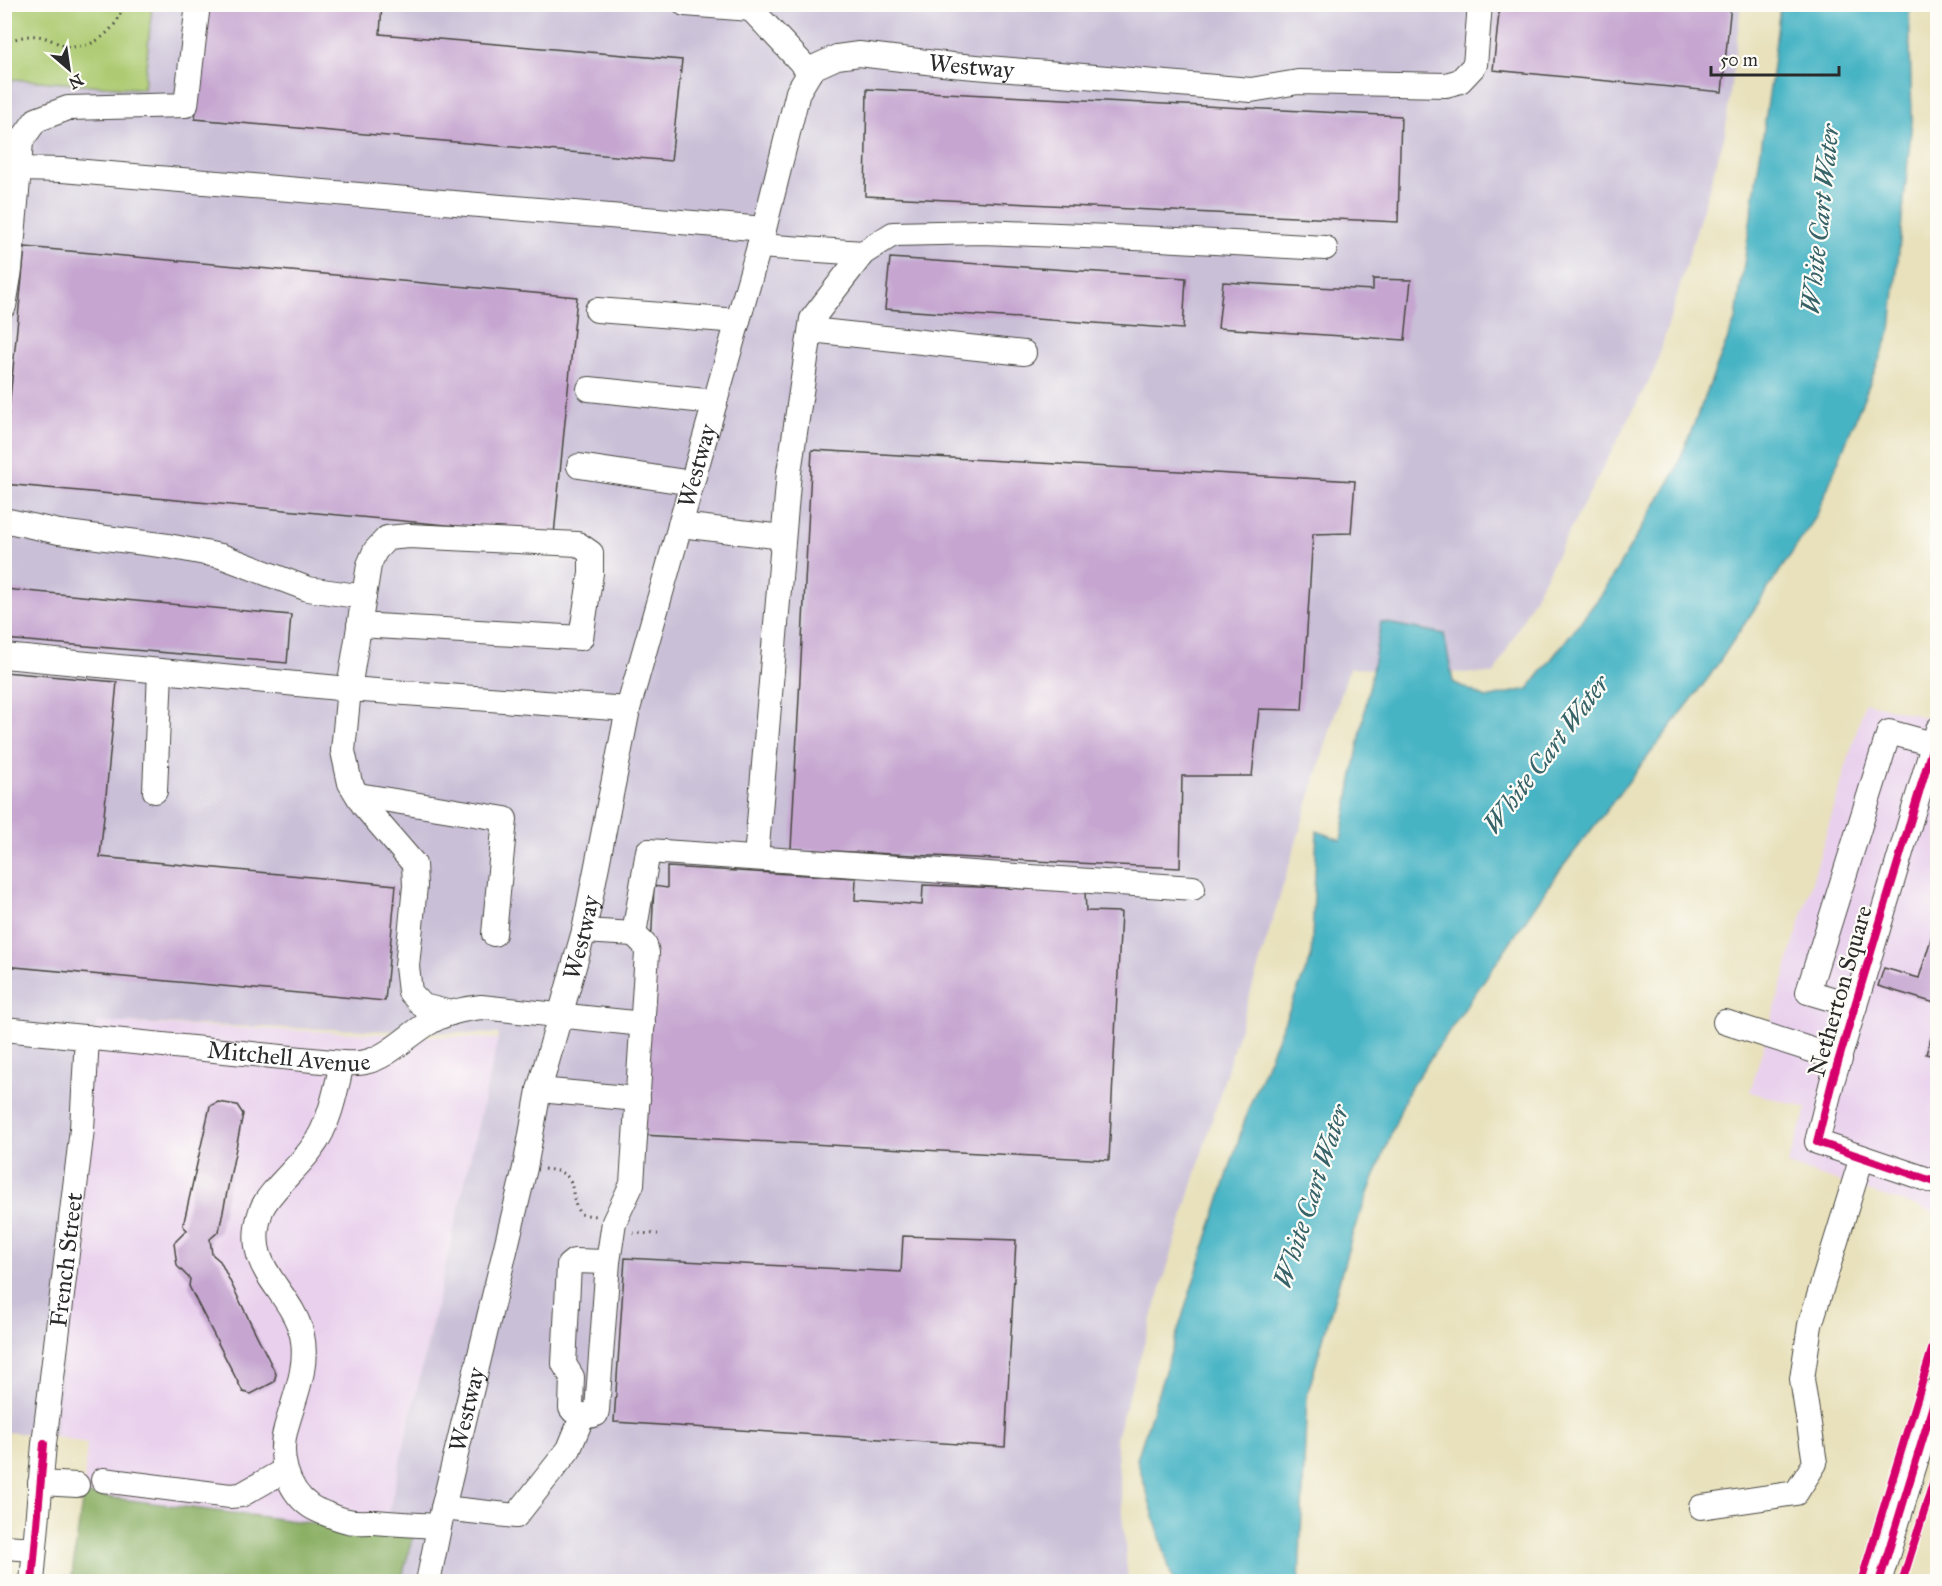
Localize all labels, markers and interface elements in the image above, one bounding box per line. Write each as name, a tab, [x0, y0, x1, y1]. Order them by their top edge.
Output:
north arrow	[39, 39, 99, 99]
scale bar	[1711, 39, 1838, 77]
street label: Westway	[927, 47, 1016, 85]
text: 50 m	[1720, 49, 1758, 71]
text: N	[65, 70, 87, 93]
water label: White Cart Water	[1794, 121, 1846, 315]
street label: Westway	[671, 420, 723, 511]
water label: White Cart Water	[1476, 667, 1617, 840]
street label: Westway	[556, 892, 606, 983]
street label: Netherton Square	[1801, 902, 1879, 1080]
street label: Mitchell Avenue	[206, 1035, 374, 1078]
water label: White Cart Water	[1266, 1099, 1356, 1292]
street label: French Street	[43, 1190, 89, 1329]
street label: Westway	[442, 1363, 492, 1455]

